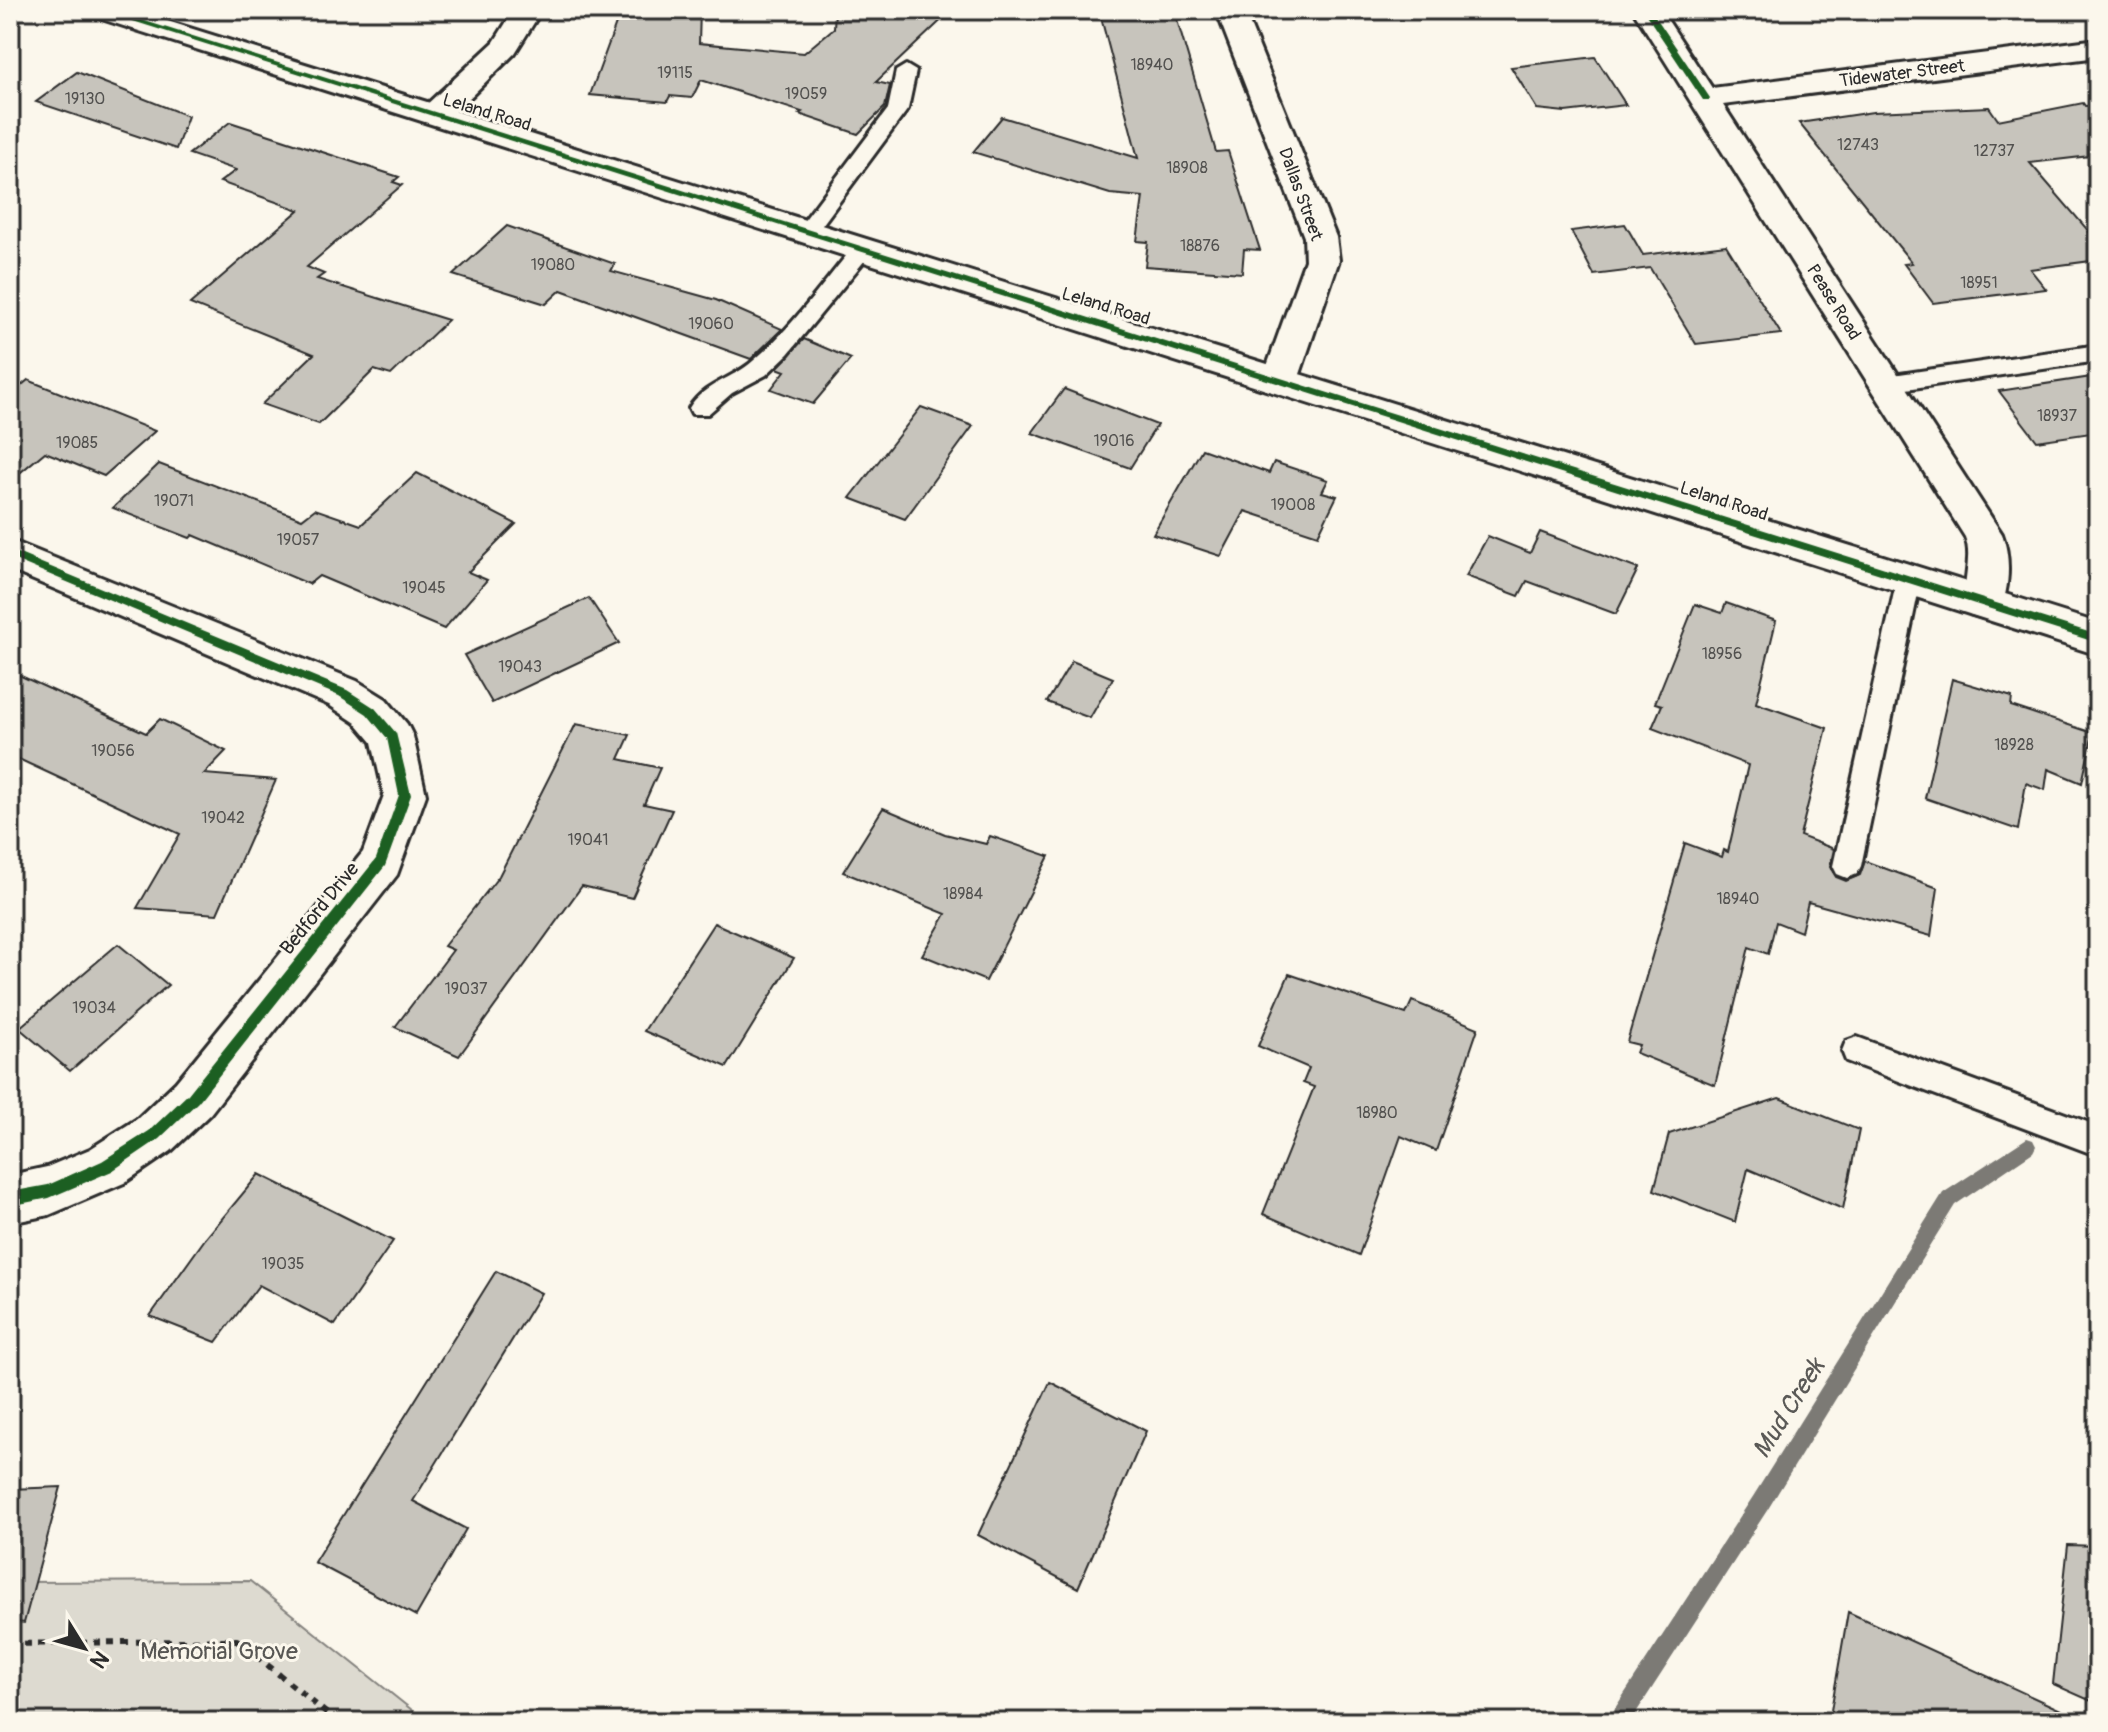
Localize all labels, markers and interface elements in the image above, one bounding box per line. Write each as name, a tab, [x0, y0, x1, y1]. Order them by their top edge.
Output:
street label: Tidewater Street	[1838, 54, 1967, 93]
house number: 18940	[1131, 55, 1173, 75]
house number: 19115	[657, 63, 693, 83]
house number: 19059	[785, 84, 827, 104]
street label: Leland Road	[440, 88, 534, 137]
house number: 19130	[65, 89, 105, 109]
house number: 12743	[1837, 135, 1879, 155]
house number: 12737	[1973, 141, 2015, 161]
street label: Dallas Street	[1273, 144, 1328, 245]
house number: 18908	[1166, 158, 1208, 178]
house number: 18876	[1180, 236, 1220, 256]
house number: 19080	[531, 255, 575, 275]
street label: Pease Road	[1801, 260, 1866, 345]
house number: 18951	[1960, 273, 1998, 293]
street label: Leland Road	[1059, 282, 1153, 331]
house number: 19060	[688, 314, 734, 334]
house number: 18937	[2037, 406, 2078, 426]
house number: 19016	[1094, 431, 1135, 451]
house number: 19085	[56, 433, 98, 453]
street label: Leland Road	[1677, 476, 1771, 527]
house number: 19071	[154, 491, 194, 511]
house number: 19008	[1271, 495, 1315, 515]
house number: 19057	[277, 530, 320, 550]
house number: 19045	[402, 578, 446, 598]
house number: 18956	[1702, 644, 1742, 664]
house number: 19043	[498, 657, 542, 677]
house number: 18928	[1994, 735, 2034, 755]
house number: 19056	[91, 741, 135, 761]
house number: 19042	[201, 808, 245, 828]
house number: 19041	[568, 830, 608, 850]
street label: Bedford Drive	[274, 857, 364, 960]
house number: 18984	[943, 884, 983, 904]
house number: 18940	[1717, 889, 1759, 909]
house number: 19037	[445, 979, 488, 999]
house number: 19034	[72, 998, 116, 1018]
house number: 18980	[1356, 1103, 1398, 1123]
house number: 19035	[261, 1254, 305, 1274]
water label: Mud Creek	[1746, 1351, 1833, 1464]
north arrow	[44, 1608, 124, 1688]
park label: Memorial Grove	[140, 1637, 298, 1666]
text: N	[83, 1645, 115, 1674]

